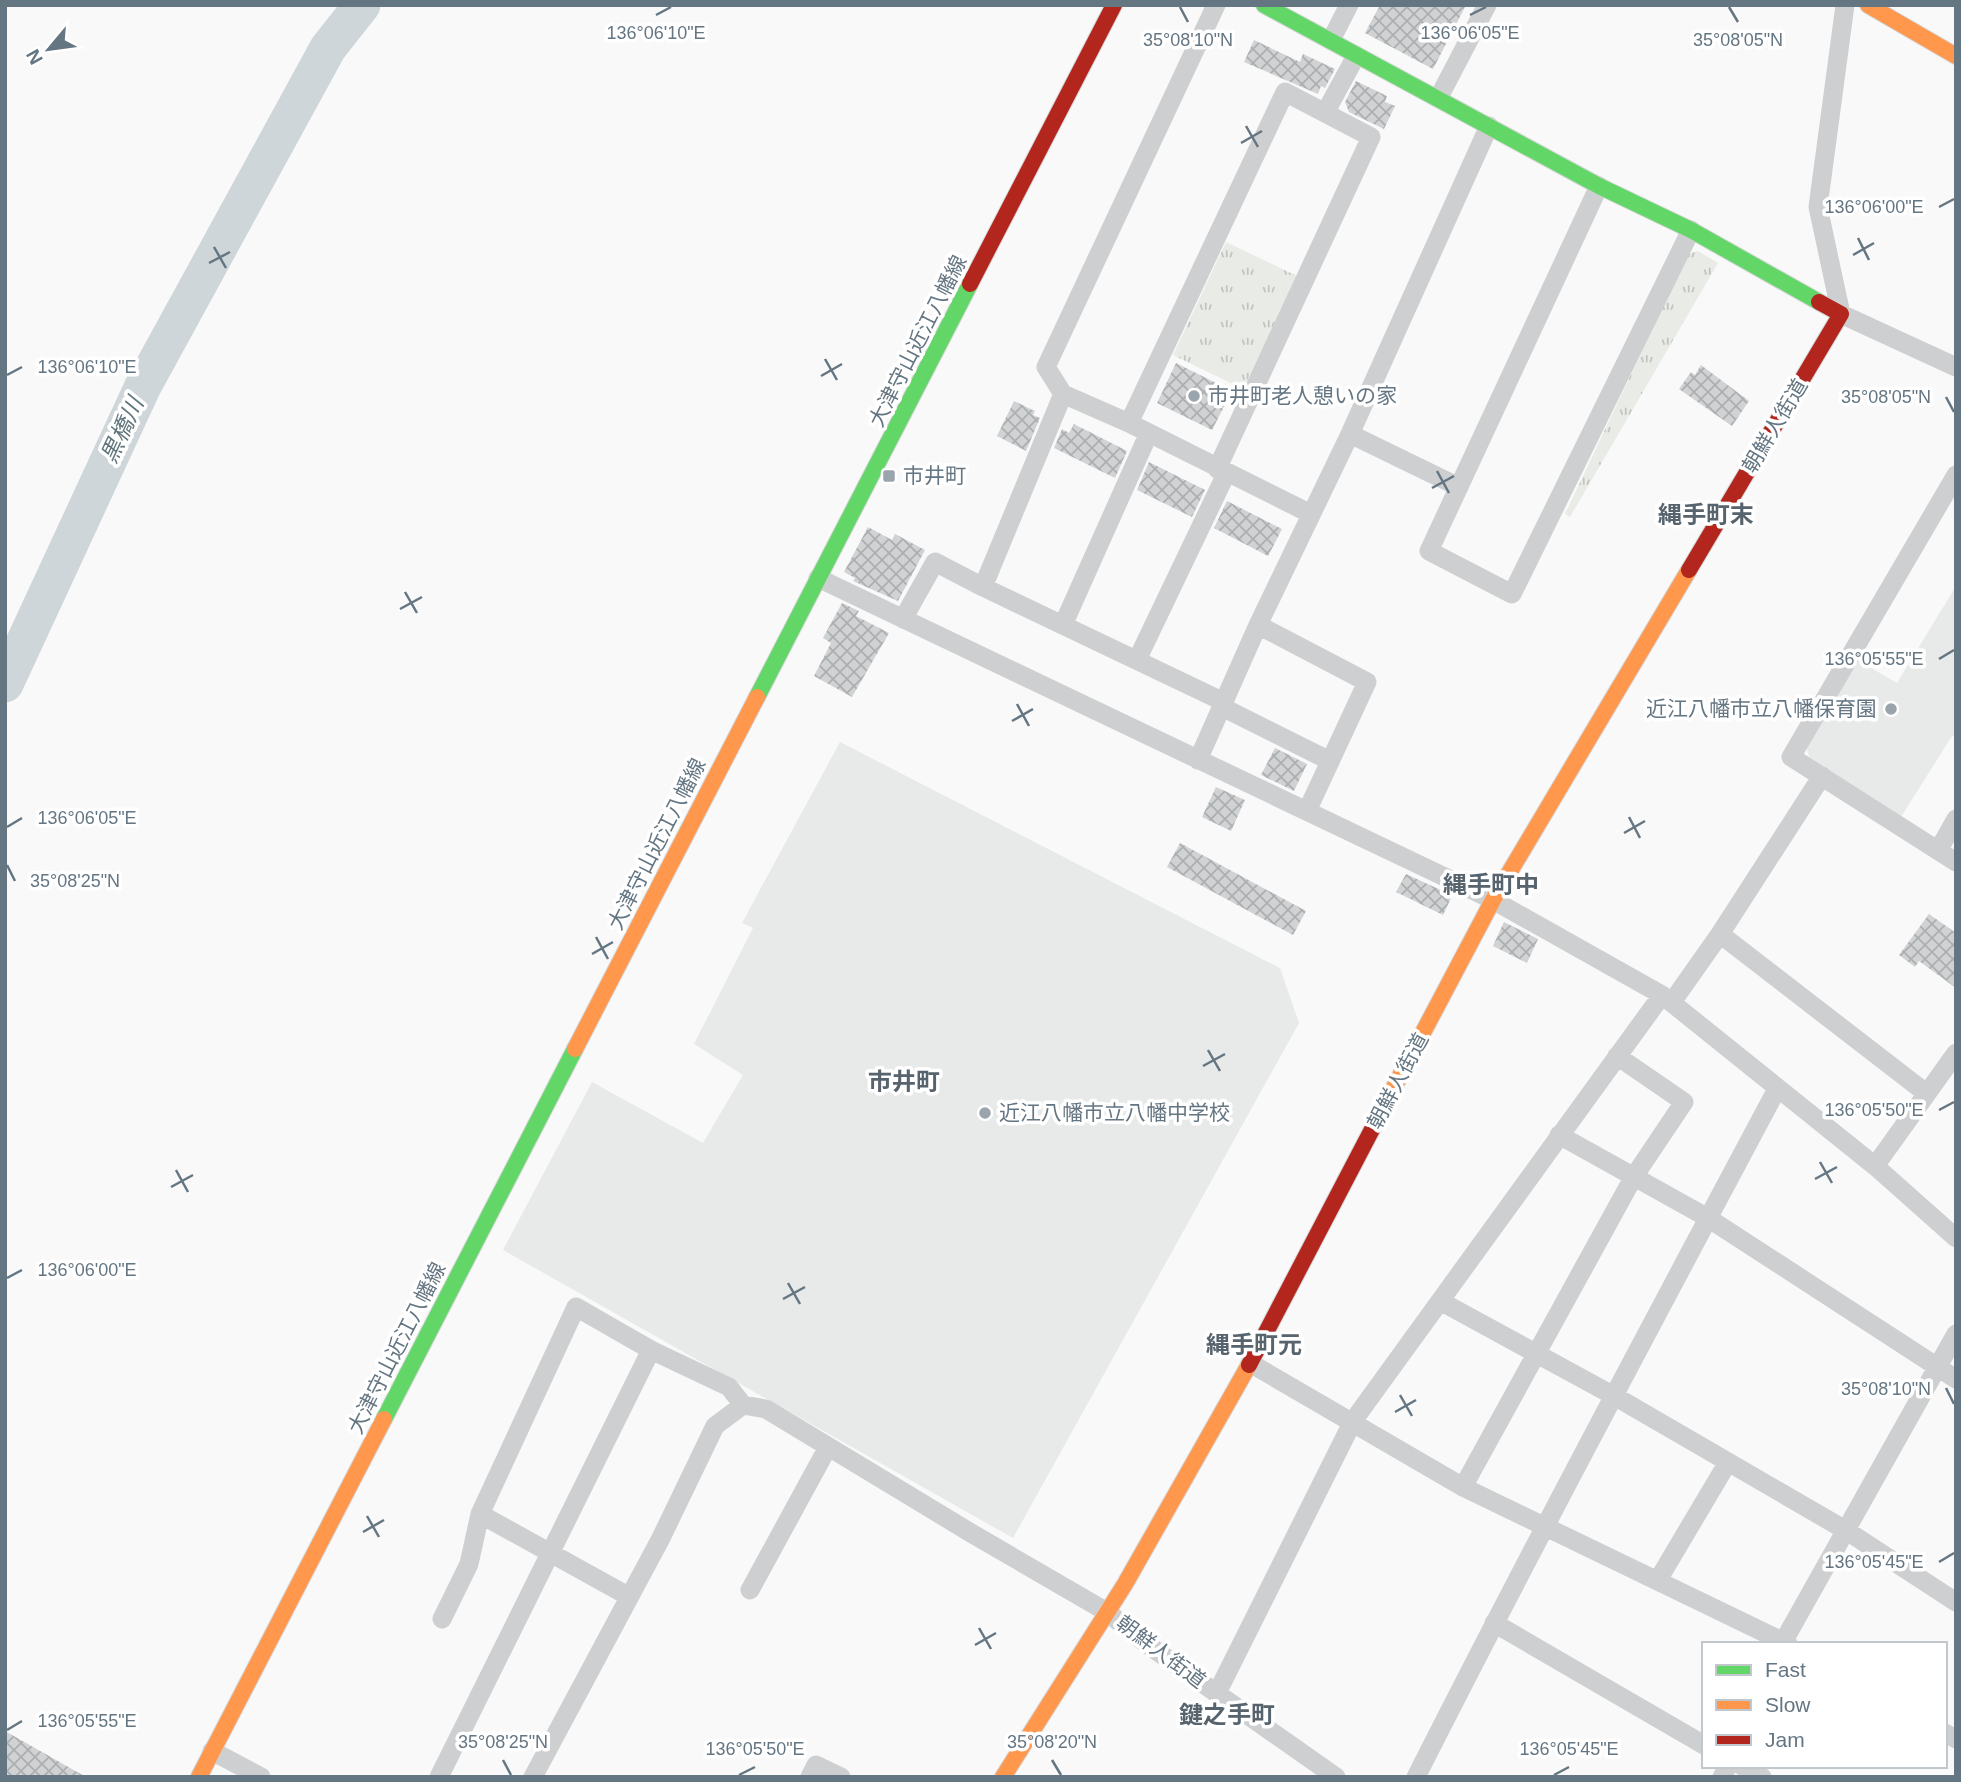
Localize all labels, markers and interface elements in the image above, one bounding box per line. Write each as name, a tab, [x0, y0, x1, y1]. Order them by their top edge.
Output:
north arrow	[14, 14, 84, 84]
text: 136°06'10"E	[606, 23, 706, 43]
text: 136°06'05"E	[1420, 23, 1520, 43]
text: 35°08'10"N	[1143, 30, 1233, 50]
text: 35°08'05"N	[1693, 30, 1783, 50]
text: N	[22, 46, 47, 68]
text: 136°06'00"E	[1824, 197, 1924, 217]
street label: 大津守山近江八幡線	[864, 251, 971, 430]
text: 136°06'10"E	[37, 357, 137, 377]
street label: 朝鮮人街道	[1738, 375, 1811, 477]
place label: 市井町老人憩いの家	[1208, 384, 1397, 407]
text: 35°08'05"N	[1841, 387, 1931, 407]
marker: 市井町老人憩いの家	[1186, 388, 1202, 404]
water label: 黒橋川	[96, 391, 150, 467]
place label: 市井町	[903, 464, 966, 487]
marker: 市井町	[881, 468, 897, 484]
district label: 縄手町末	[1658, 501, 1754, 528]
text: 136°05'55"E	[1824, 649, 1924, 669]
place label: 近江八幡市立八幡保育園	[1646, 697, 1877, 720]
marker: 近江八幡市立八幡保育園	[1883, 701, 1899, 717]
street label: 大津守山近江八幡線	[603, 754, 710, 933]
text: 136°06'05"E	[37, 808, 137, 828]
text: 35°08'25"N	[30, 871, 120, 891]
district label: 縄手町中	[1443, 871, 1539, 898]
street label: 朝鮮人街道	[1363, 1029, 1432, 1133]
district label: 市井町	[868, 1068, 940, 1095]
text: 136°05'50"E	[1824, 1100, 1924, 1120]
place label: 近江八幡市立八幡中学校	[999, 1101, 1230, 1124]
marker: 近江八幡市立八幡中学校	[977, 1105, 993, 1121]
street label: 大津守山近江八幡線	[343, 1258, 450, 1437]
text: 136°06'00"E	[37, 1260, 137, 1280]
district label: 縄手町元	[1206, 1331, 1302, 1358]
text: 35°08'10"N	[1841, 1379, 1931, 1399]
text: 136°05'45"E	[1824, 1552, 1924, 1572]
street label: 朝鮮人街道	[1112, 1611, 1210, 1692]
legend	[1702, 1642, 1947, 1768]
text: Fast	[1765, 1658, 1806, 1681]
text: Slow	[1765, 1693, 1811, 1716]
district label: 鍵之手町	[1179, 1701, 1275, 1728]
text: 136°05'55"E	[37, 1711, 137, 1731]
text: Jam	[1765, 1728, 1805, 1751]
text: 35°08'25"N	[458, 1732, 548, 1752]
text: 35°08'20"N	[1007, 1732, 1097, 1752]
text: 136°05'50"E	[705, 1739, 805, 1759]
text: 136°05'45"E	[1519, 1739, 1619, 1759]

